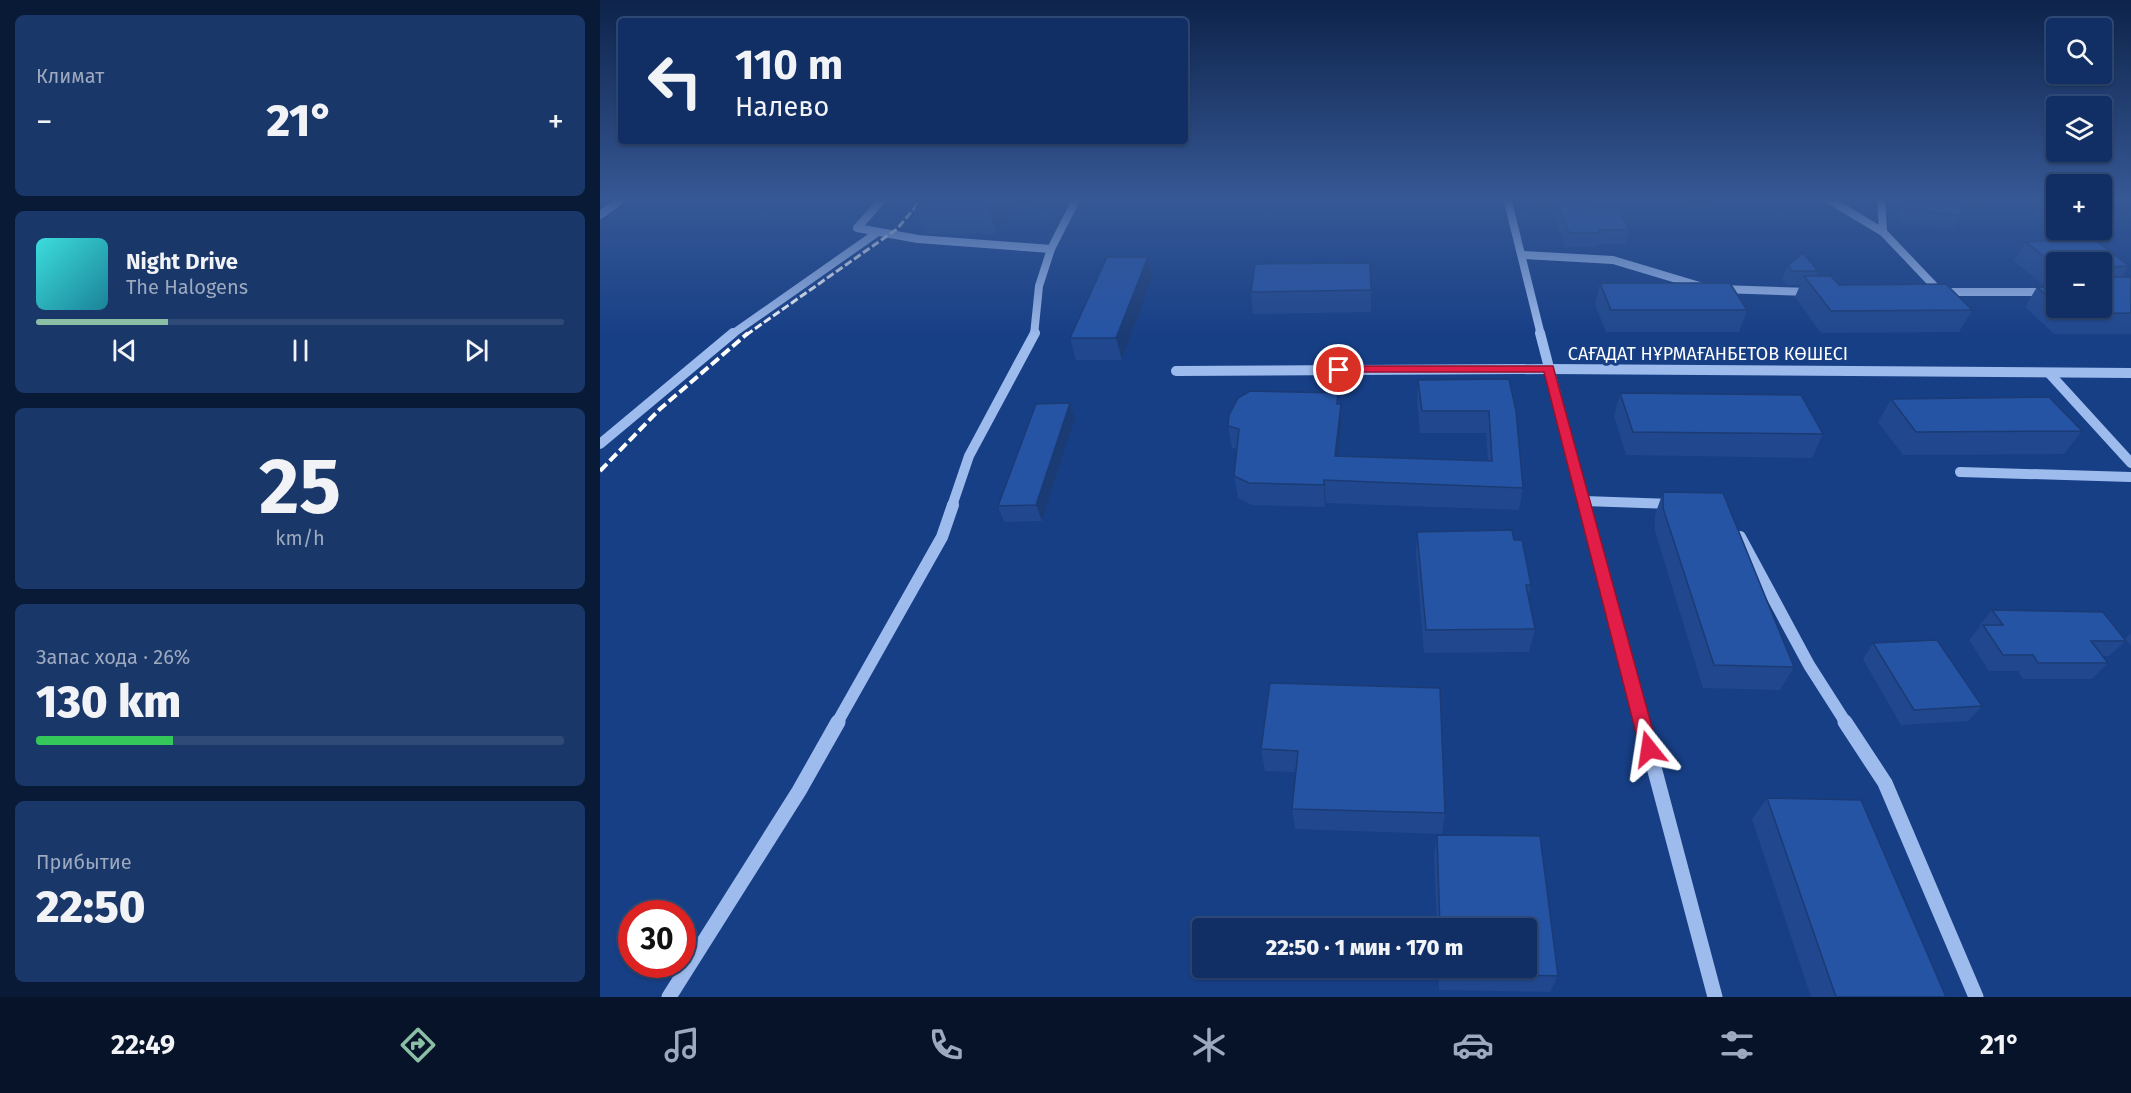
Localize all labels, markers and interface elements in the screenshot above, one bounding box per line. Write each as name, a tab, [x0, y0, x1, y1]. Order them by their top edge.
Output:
map controls	[2046, 18, 2112, 318]
button: search	[2046, 18, 2112, 84]
text: 110 m	[735, 40, 843, 90]
icon: left	[636, 42, 714, 120]
text: Климат	[36, 64, 104, 88]
text: Налево	[735, 91, 829, 123]
text: 21°	[266, 94, 334, 148]
button: layers	[2046, 96, 2112, 162]
text: −	[36, 102, 53, 142]
text: +	[548, 102, 564, 142]
button: +	[2046, 174, 2112, 240]
text: Night Drive	[126, 248, 238, 275]
button: −	[2046, 252, 2112, 318]
text: The Halogens	[126, 275, 248, 299]
icon: previous	[108, 334, 141, 367]
icon: pause	[284, 334, 317, 367]
icon: next	[460, 334, 493, 367]
street label: САҒАДАТ НҰРМАҒАНБЕТОВ КӨШЕСІ	[1568, 343, 1848, 365]
pin	[1313, 344, 1364, 395]
icon: arrive	[1322, 353, 1355, 386]
text: 25	[259, 440, 341, 534]
text: km/h	[275, 526, 325, 550]
text: Запас хода · 26%	[36, 645, 190, 669]
text: 130 km	[36, 675, 181, 729]
position arrow	[1617, 717, 1681, 781]
text: Прибытие	[36, 850, 132, 874]
text: 22:50	[36, 880, 146, 934]
speed limit sign: 30	[618, 900, 696, 978]
text: 22:50 · 1 мин · 170 m	[1266, 934, 1463, 961]
icon: directions	[397, 1024, 439, 1066]
icon: music	[661, 1024, 703, 1066]
icon: phone	[925, 1024, 967, 1066]
icon: climate	[1188, 1024, 1230, 1066]
icon: car	[1452, 1024, 1494, 1066]
icon: filters	[1716, 1024, 1758, 1066]
text: 22:49	[111, 1029, 175, 1061]
text: 21°	[1980, 1029, 2020, 1061]

